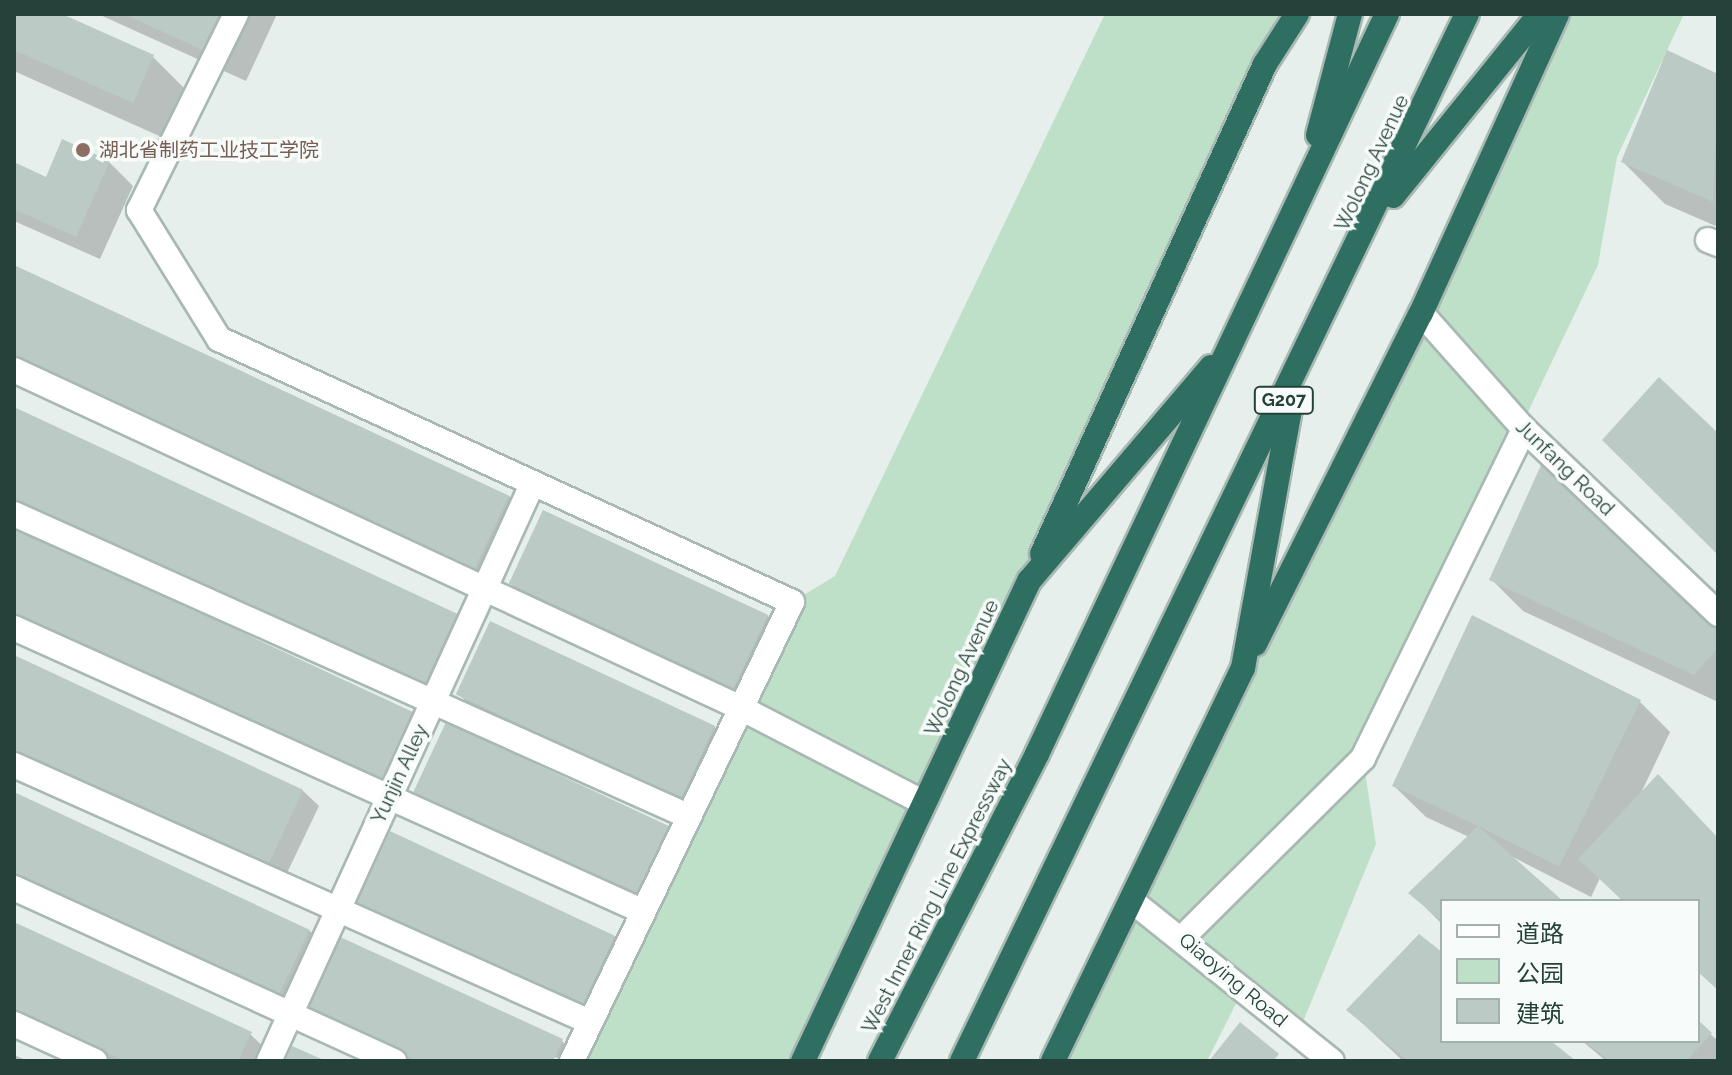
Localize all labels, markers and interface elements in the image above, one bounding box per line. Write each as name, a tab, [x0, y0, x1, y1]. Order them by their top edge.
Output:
street label: Wolong Avenue	[1330, 91, 1414, 235]
place label: 湖北省制药工业技工学院	[99, 138, 319, 162]
marker: 湖北省制药工业技工学院	[74, 141, 92, 159]
road number: G207	[1252, 386, 1316, 414]
street label: Junfang Road	[1511, 415, 1619, 521]
street label: Wolong Avenue	[920, 596, 1004, 740]
street label: Yunjin Alley	[366, 720, 434, 828]
street label: West Inner Ring Line Expressway	[857, 754, 1017, 1038]
legend	[1440, 899, 1700, 1043]
text: 道路	[1516, 919, 1564, 948]
street label: Qiaoying Road	[1174, 928, 1292, 1032]
text: 公园	[1516, 959, 1564, 988]
text: 建筑	[1516, 999, 1564, 1028]

